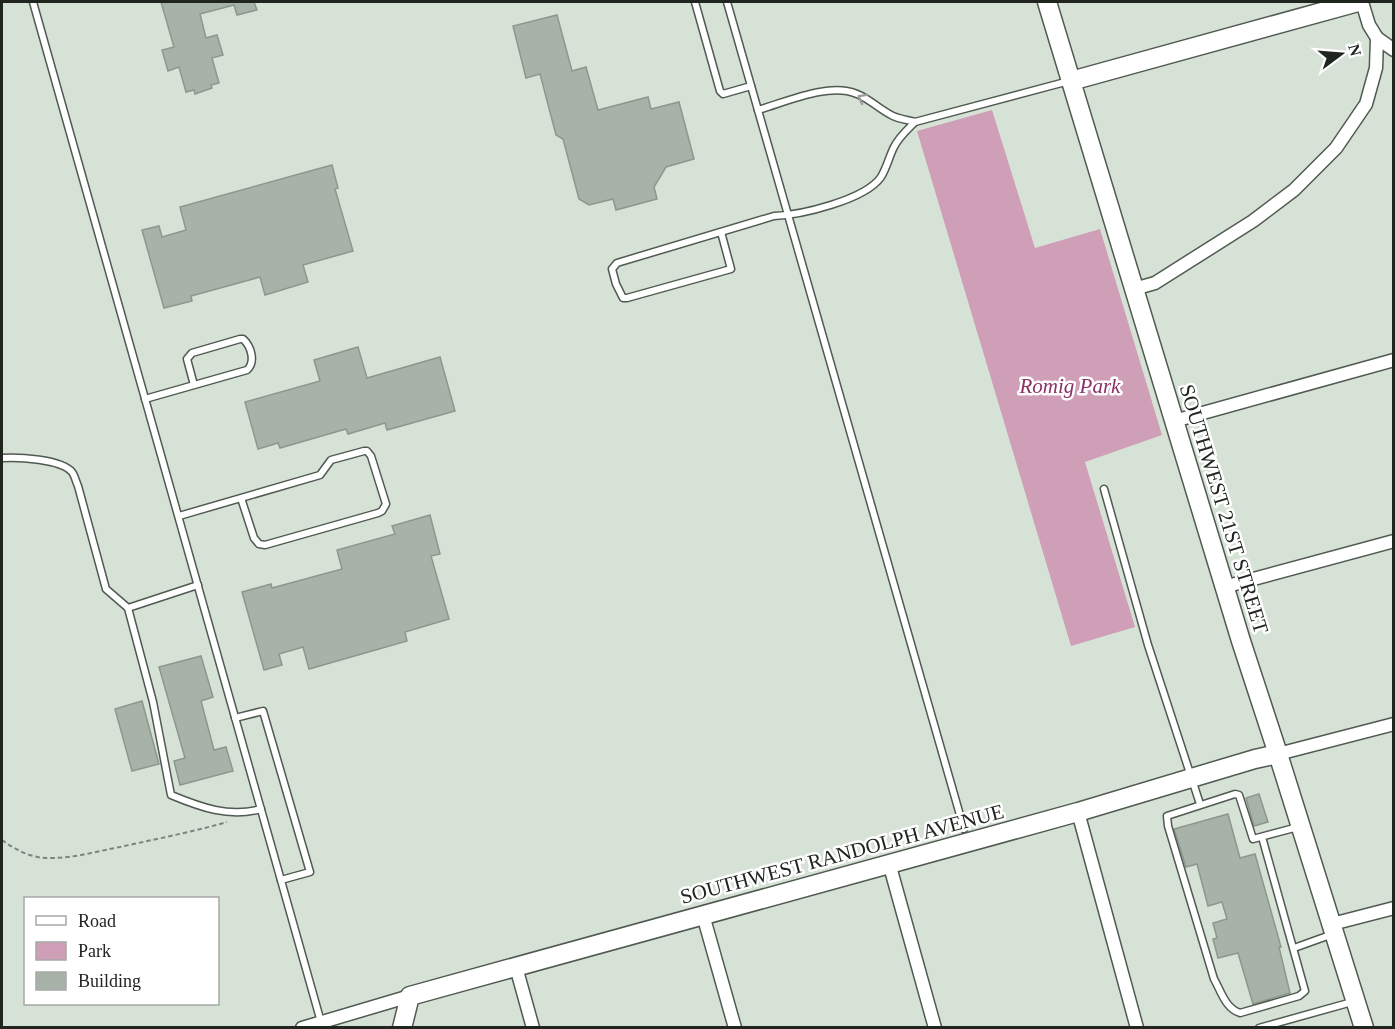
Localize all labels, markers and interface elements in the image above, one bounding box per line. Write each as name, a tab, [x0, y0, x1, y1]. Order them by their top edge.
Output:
north arrow	[1311, 24, 1371, 84]
text: N	[1345, 42, 1365, 58]
one-way arrow	[858, 94, 868, 105]
park label: Romig Park	[1019, 374, 1121, 398]
street label: SOUTHWEST 21ST STREET	[1175, 381, 1273, 637]
street label: SOUTHWEST RANDOLPH AVENUE	[678, 799, 1006, 909]
legend	[24, 897, 219, 1005]
text: Road	[78, 911, 116, 931]
text: Park	[78, 941, 111, 961]
text: Building	[78, 971, 141, 991]

